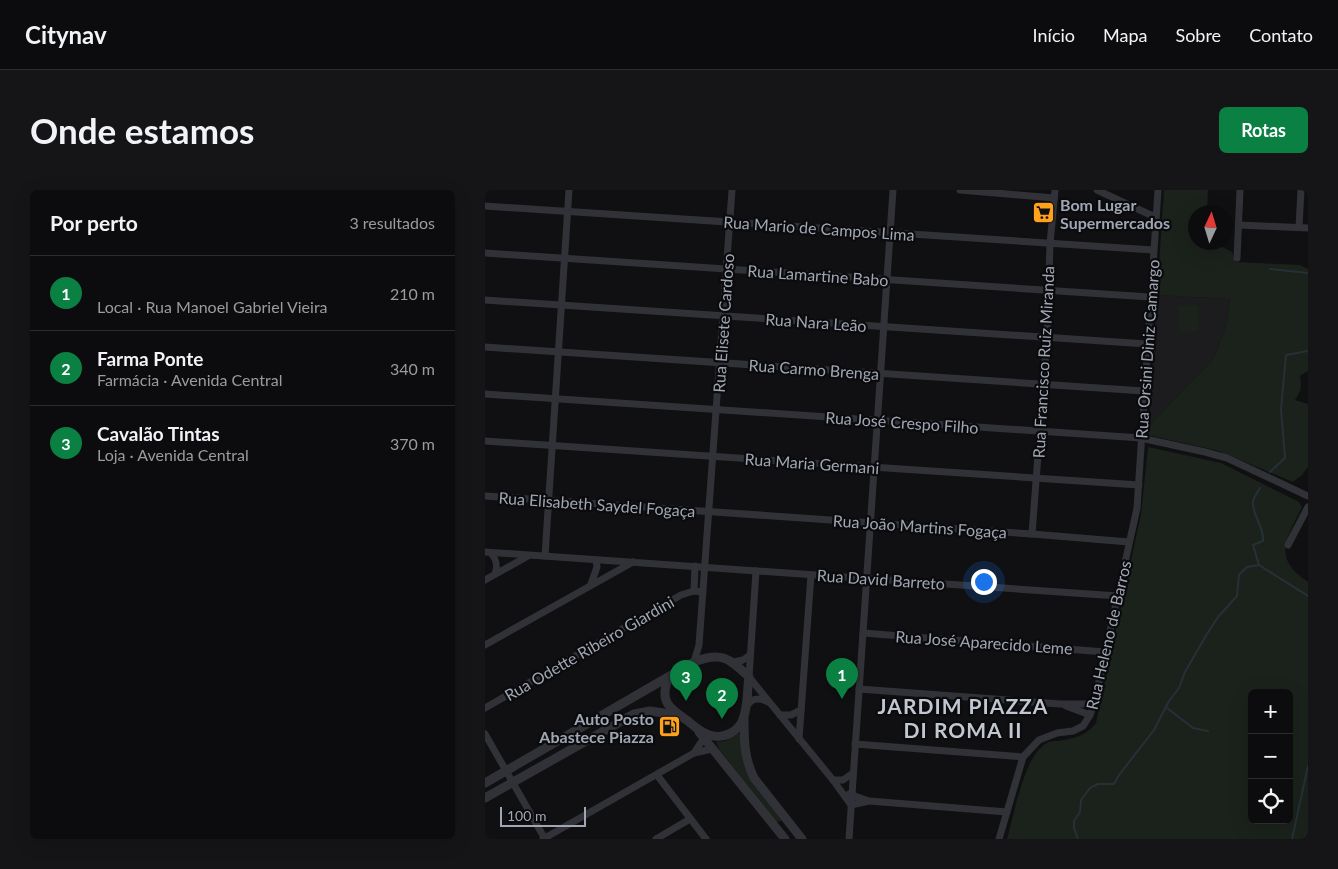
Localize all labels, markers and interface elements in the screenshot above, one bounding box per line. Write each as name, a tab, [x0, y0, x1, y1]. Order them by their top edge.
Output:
text: Citynav	[25, 20, 107, 49]
text: Início	[1033, 24, 1075, 46]
text: Mapa	[1103, 24, 1147, 46]
text: Sobre	[1175, 24, 1221, 46]
text: Contato	[1249, 24, 1313, 46]
button: Rotas	[1219, 107, 1308, 153]
text: Onde estamos	[30, 109, 254, 151]
place label: Bom Lugar Supermercados	[1060, 195, 1170, 232]
supermarket icon: Bom Lugar Supermercados	[1032, 201, 1056, 225]
north arrow	[1188, 205, 1233, 250]
text: Por perto	[50, 210, 138, 235]
street label: Rua Mario de Campos Lima	[723, 212, 915, 244]
text: 3 resultados	[349, 213, 435, 232]
street label: Rua Elisete Cardoso	[709, 253, 737, 393]
street label: Rua Orsini Diniz Camargo	[1131, 259, 1163, 439]
street label: Rua Lamartine Babo	[747, 261, 889, 289]
street label: Rua Francisco Ruiz Miranda	[1028, 265, 1058, 459]
text: ㅤ	[97, 273, 114, 296]
text: 1	[61, 284, 71, 303]
text: 210 m	[390, 284, 435, 303]
text: Local · Rua Manoel Gabriel Vieira	[97, 297, 328, 316]
street label: Rua Nara Leão	[765, 309, 867, 335]
text: Farma Ponte	[97, 347, 203, 370]
street label: Rua Carmo Brenga	[748, 355, 880, 383]
text: 2	[61, 359, 71, 378]
text: 340 m	[390, 359, 435, 378]
text: Farmácia · Avenida Central	[97, 370, 282, 389]
street label: Rua José Crespo Filho	[825, 407, 979, 437]
text: Cavalão Tintas	[97, 422, 220, 445]
text: 3	[61, 434, 71, 453]
text: 370 m	[390, 434, 435, 453]
text: Loja · Avenida Central	[97, 445, 249, 464]
street label: Rua Maria Germani	[744, 449, 880, 477]
street label: Rua Elisabeth Saydel Fogaça	[498, 488, 696, 520]
street label: Rua João Martins Fogaça	[832, 510, 1008, 542]
street label: Rua Heleno de Barros	[1082, 559, 1134, 711]
street label: Rua David Barreto	[816, 565, 946, 593]
your location	[971, 569, 997, 595]
street label: Rua Odette Ribeiro Giardini	[501, 592, 677, 704]
street label: Rua José Aparecido Leme	[895, 626, 1073, 658]
pin: 1	[826, 658, 858, 699]
pin: 3	[670, 660, 702, 701]
pin: 2	[706, 678, 738, 719]
map controls	[1248, 689, 1293, 824]
button: +	[1248, 689, 1293, 734]
district label: JARDIM PIAZZA DI ROMA II	[878, 693, 1048, 742]
place label: Auto Posto Abastece Piazza	[538, 709, 654, 746]
fuel station icon: Auto Posto Abastece Piazza	[658, 715, 682, 739]
button: −	[1248, 734, 1293, 779]
button: locate	[1248, 779, 1293, 824]
scale bar	[500, 804, 586, 827]
text: 100 m	[507, 807, 546, 824]

